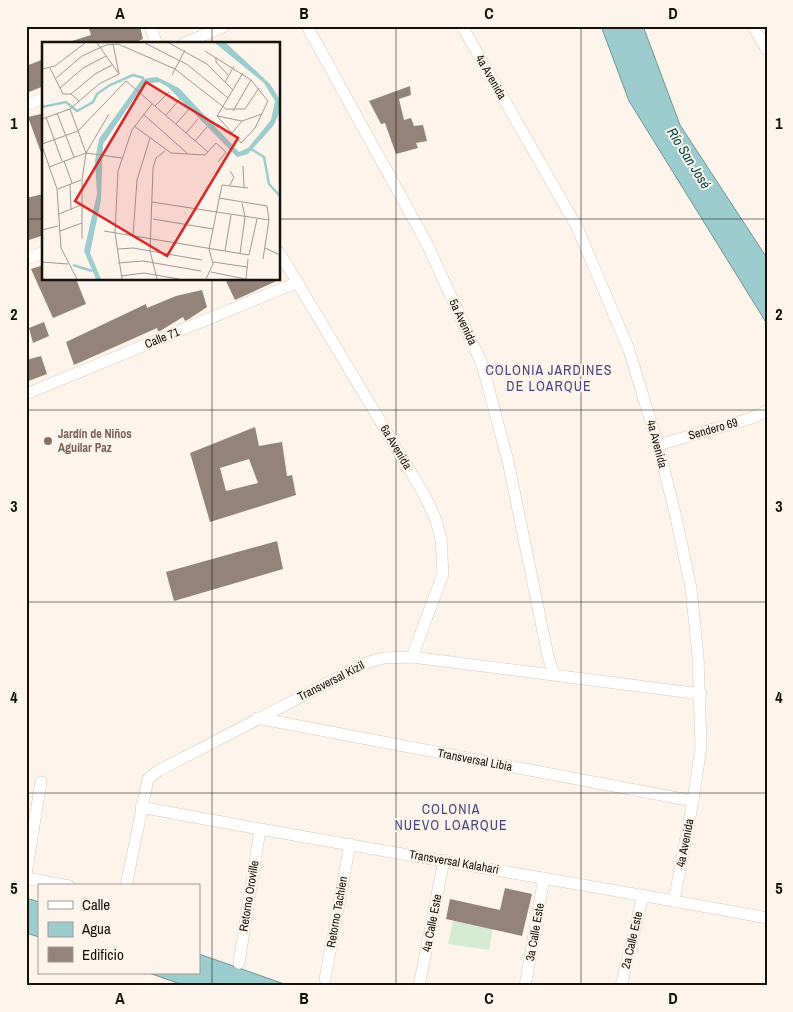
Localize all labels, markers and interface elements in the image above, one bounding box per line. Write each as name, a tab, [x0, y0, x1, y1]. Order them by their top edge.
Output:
text: A	[115, 2, 125, 24]
text: B	[299, 2, 309, 24]
text: C	[484, 2, 494, 24]
text: D	[668, 2, 678, 24]
inset map	[42, 42, 280, 280]
street label: 4a Avenida	[472, 52, 510, 103]
text: 1	[10, 112, 18, 134]
text: 1	[775, 112, 783, 134]
water label: Río San José	[663, 124, 715, 192]
street label: 5a Avenida	[445, 296, 481, 348]
text: 2	[10, 303, 18, 325]
text: 2	[775, 303, 783, 325]
street label: Calle 71	[142, 324, 182, 352]
district label: COLONIA JARDINES DE LOARQUE	[485, 361, 613, 395]
street label: Sendero 69	[686, 414, 740, 444]
street label: 4a Avenida	[643, 418, 671, 470]
street label: 6a Avenida	[377, 422, 416, 473]
place label: Jardín de Niños Aguilar Paz	[58, 426, 132, 456]
marker: Jardín de Niños Aguilar Paz	[42, 435, 54, 447]
text: 3	[10, 495, 18, 517]
text: 3	[775, 495, 783, 517]
street label: Transversal Kizil	[295, 657, 367, 705]
text: 4	[10, 686, 18, 708]
text: 4	[775, 686, 783, 708]
street label: Transversal Libia	[436, 745, 514, 775]
district label: COLONIA NUEVO LOARQUE	[394, 800, 508, 834]
street label: 4a Avenida	[672, 817, 698, 869]
street label: Transversal Kalahari	[408, 846, 500, 878]
street label: Retorno Oroville	[235, 859, 263, 933]
street label: Retorno Tachien	[323, 875, 351, 949]
text: 5	[10, 877, 18, 899]
text: 5	[775, 877, 783, 899]
legend	[38, 884, 200, 974]
street label: 4a Calle Este	[419, 893, 445, 953]
text: Calle	[82, 894, 110, 915]
street label: 3a Calle Este	[522, 902, 548, 962]
street label: 2a Calle Este	[618, 910, 646, 970]
text: Agua	[81, 918, 111, 939]
text: Edificio	[82, 944, 124, 965]
text: A	[115, 987, 125, 1009]
text: B	[299, 987, 309, 1009]
text: C	[484, 987, 494, 1009]
text: D	[668, 987, 678, 1009]

